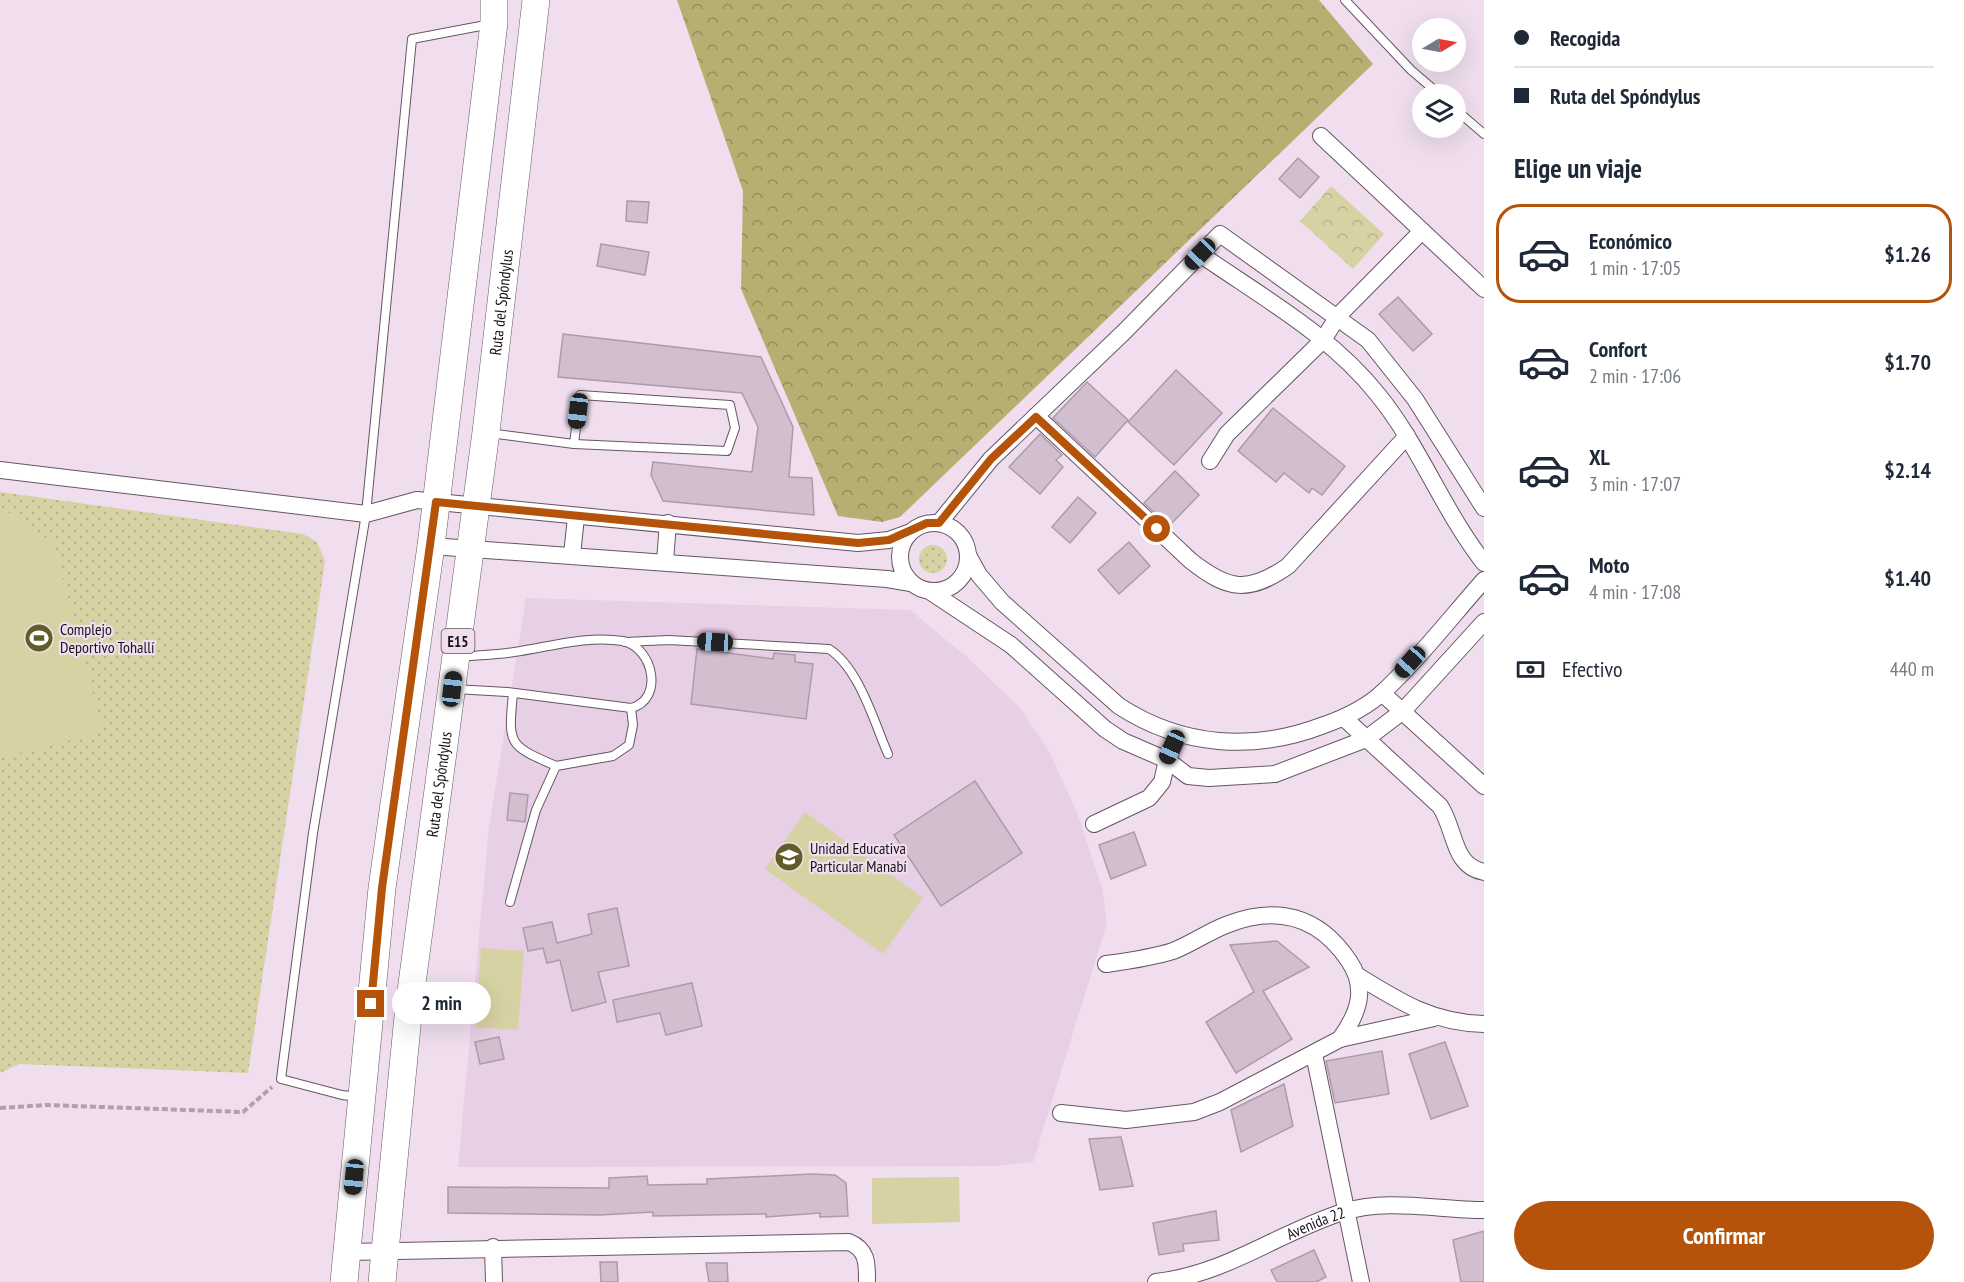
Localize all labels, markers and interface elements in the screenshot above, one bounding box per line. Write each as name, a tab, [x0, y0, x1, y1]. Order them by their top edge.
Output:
north arrow	[1412, 18, 1466, 72]
map controls	[1412, 18, 1466, 138]
text: Recogida	[1550, 24, 1620, 52]
text: Ruta del Spóndylus	[1550, 82, 1701, 110]
button: layers	[1412, 84, 1466, 138]
text: Elige un viaje	[1514, 151, 1642, 185]
icon: car	[1517, 227, 1571, 281]
text: Económico	[1589, 227, 1672, 255]
car	[1181, 235, 1219, 273]
text: $1.26	[1884, 240, 1931, 268]
street label: Ruta del Spóndylus	[485, 248, 517, 356]
text: 1 min · 17:05	[1589, 255, 1681, 281]
icon: car	[1517, 335, 1571, 389]
text: Confort	[1589, 335, 1647, 363]
text: $1.70	[1884, 348, 1931, 376]
text: 2 min · 17:06	[1589, 363, 1681, 389]
car	[567, 392, 589, 430]
icon: car	[1517, 443, 1571, 497]
text: XL	[1589, 443, 1610, 471]
text: $2.14	[1884, 456, 1931, 484]
text: 3 min · 17:07	[1589, 471, 1681, 497]
route start	[1143, 515, 1170, 542]
icon: car	[1517, 551, 1571, 605]
text: Moto	[1589, 551, 1630, 579]
text: $1.40	[1884, 564, 1931, 592]
text: 4 min · 17:08	[1589, 579, 1681, 605]
place label: Complejo Deportivo Tohallí	[60, 619, 155, 657]
sports icon: Complejo Deportivo Tohallí	[23, 622, 55, 654]
road number: E15	[442, 629, 474, 653]
car	[697, 632, 733, 652]
car	[1391, 643, 1429, 681]
icon: cash	[1514, 653, 1547, 686]
text: Efectivo	[1562, 655, 1623, 683]
text: 440 m	[1890, 656, 1934, 682]
car	[441, 670, 463, 708]
car	[1156, 727, 1188, 767]
street label: Ruta del Spóndylus	[422, 730, 456, 838]
place label: Unidad Educativa Particular Manabí	[810, 838, 907, 876]
school or university icon: Unidad Educativa Particular Manabí	[773, 841, 805, 873]
callout: 2 min	[392, 983, 491, 1025]
route end	[357, 990, 384, 1017]
text: 2 min	[421, 990, 462, 1016]
car	[343, 1158, 365, 1196]
button: Confirmar	[1514, 1201, 1934, 1270]
street label: Avenida 22	[1283, 1202, 1347, 1244]

